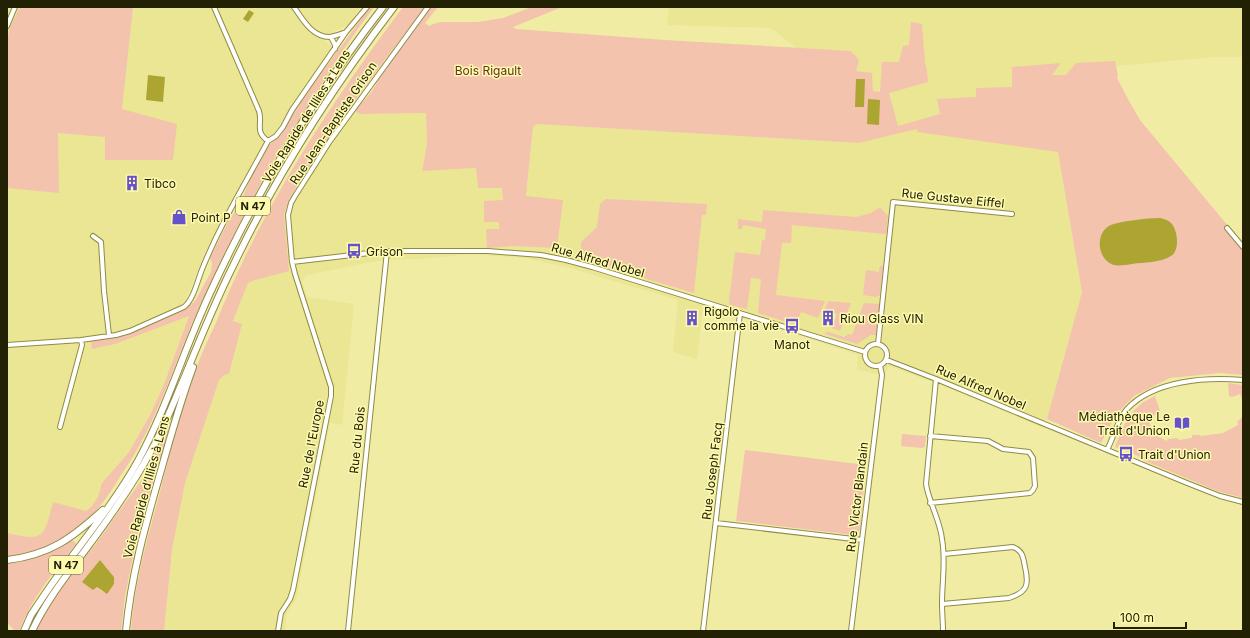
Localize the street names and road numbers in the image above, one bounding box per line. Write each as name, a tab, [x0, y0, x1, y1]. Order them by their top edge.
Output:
street label: Voie Rapide de Illies à Lens	[259, 47, 353, 185]
street label: Rue Jean-Baptiste Grison	[286, 59, 380, 187]
street label: Rue Gustave Eiffel	[901, 185, 1005, 211]
road number: N 47	[236, 197, 270, 215]
street label: Rue Alfred Nobel	[550, 240, 646, 280]
street label: Rue Alfred Nobel	[934, 361, 1028, 413]
street label: Rue de l'Europe	[295, 399, 327, 489]
street label: Rue du Bois	[346, 406, 368, 474]
street label: Voie Rapide d’Illies à Lens	[120, 414, 172, 560]
street label: Rue Joseph Facq	[699, 421, 725, 521]
street label: Rue Victor Blandain	[843, 441, 871, 553]
road number: N 47	[49, 556, 83, 574]

